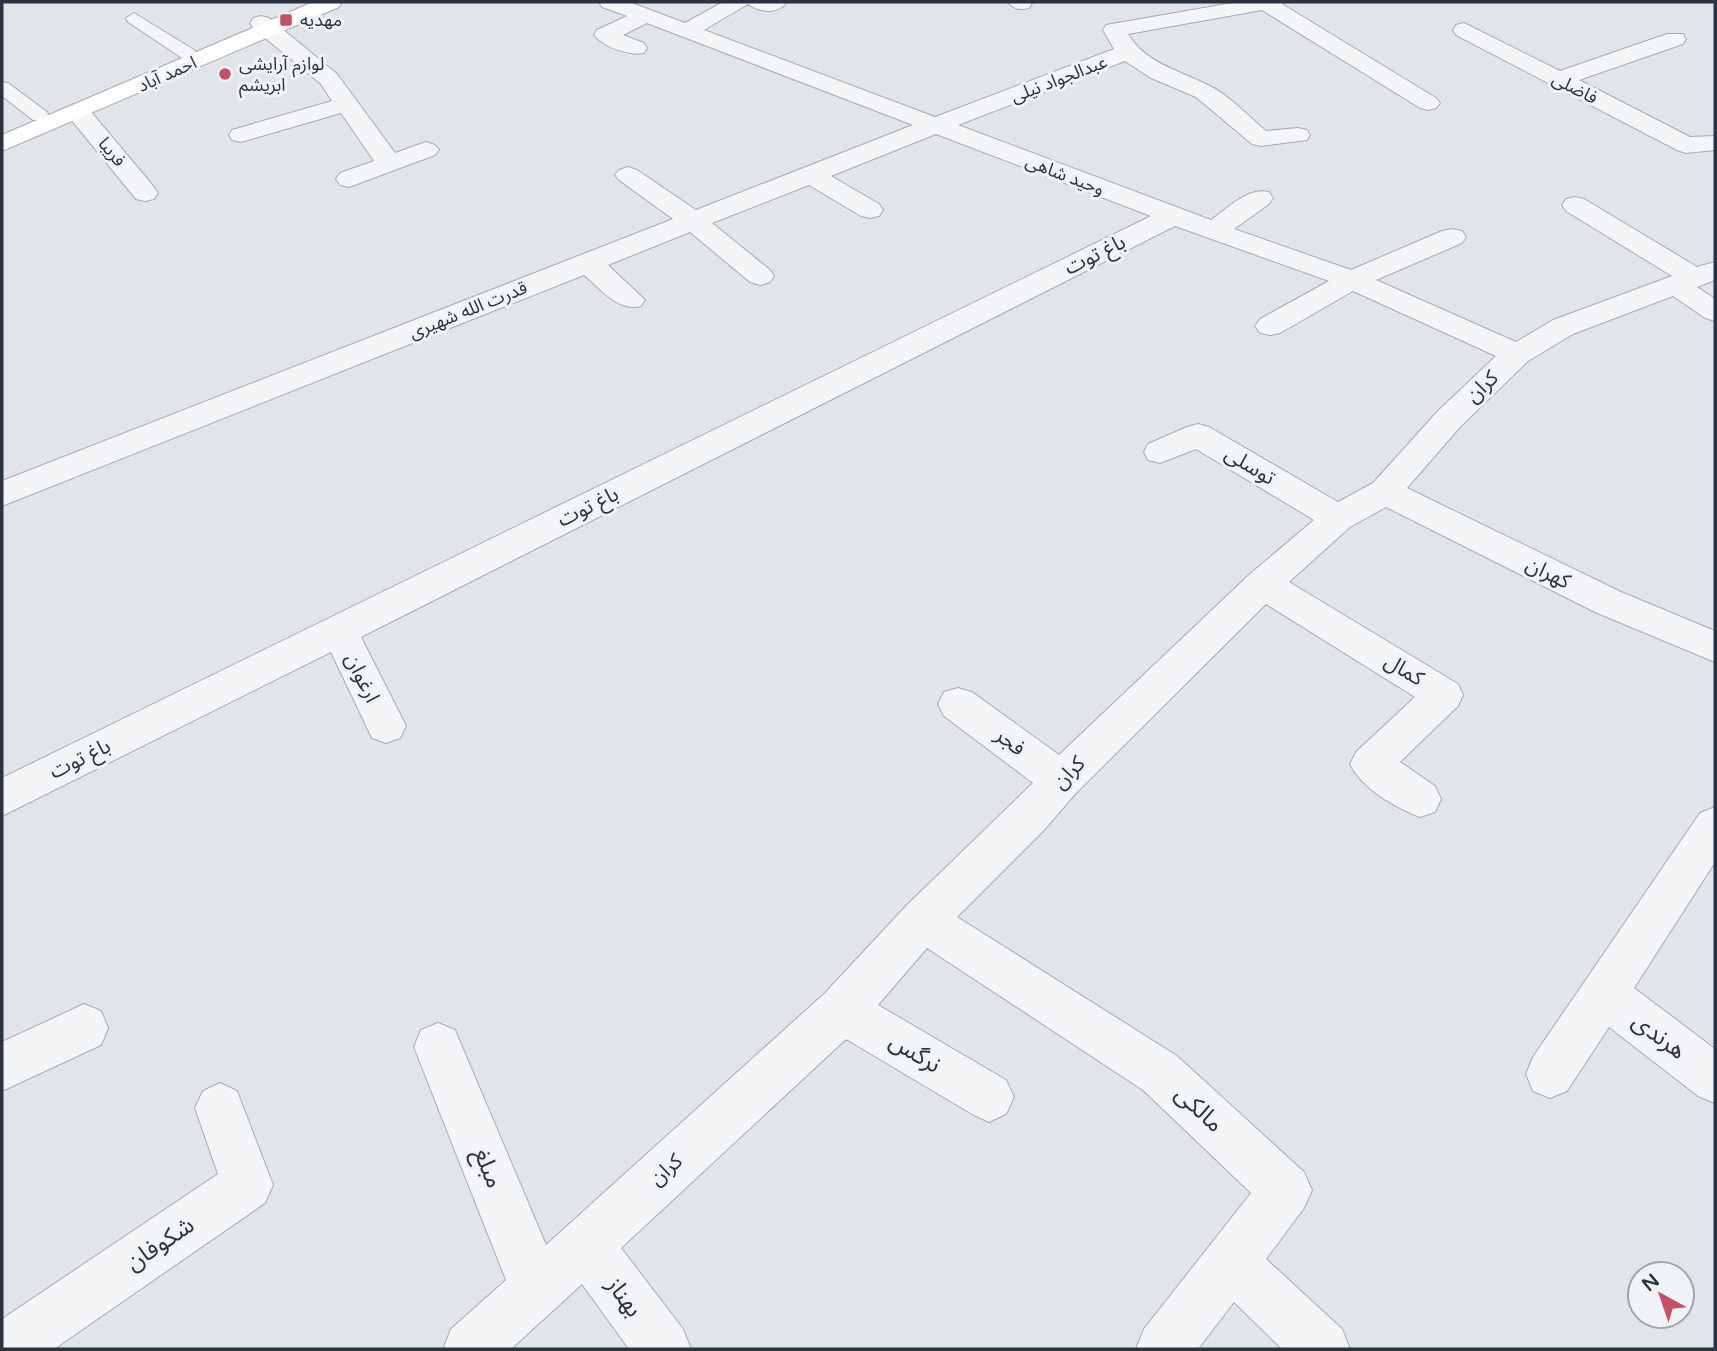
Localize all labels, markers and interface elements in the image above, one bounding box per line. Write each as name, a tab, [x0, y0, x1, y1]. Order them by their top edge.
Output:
place label: مهدیه	[300, 9, 342, 31]
marker: مهدیه	[278, 12, 294, 28]
street label: احمد آباد	[134, 51, 200, 97]
street label: عبدالجواد نیلی	[1008, 51, 1110, 107]
place label: لوازم آرایشی ابریشم	[239, 53, 324, 98]
marker: لوازم آرایشی ابریشم	[217, 66, 233, 82]
street label: فاضلی	[1549, 67, 1601, 109]
street label: فریبا	[93, 133, 131, 171]
street label: وحید شاهی	[1023, 150, 1107, 200]
street label: باغ توت	[1060, 230, 1131, 282]
street label: قدرت الله شهیری	[406, 276, 530, 344]
street label: کران	[1460, 365, 1504, 408]
street label: توسلی	[1220, 441, 1280, 491]
street label: باغ توت	[553, 482, 624, 534]
street label: کهران	[1522, 552, 1575, 595]
street label: ارغوان	[339, 649, 385, 707]
street label: کمال	[1380, 649, 1429, 692]
street label: فجر	[989, 722, 1030, 761]
street label: باغ توت	[45, 734, 116, 786]
street label: کران	[1048, 751, 1091, 795]
street label: هرندی	[1626, 1006, 1692, 1066]
street label: نرگس	[884, 1026, 946, 1080]
street label: مالکی	[1169, 1079, 1229, 1139]
street label: مبلغ	[465, 1144, 509, 1193]
street label: کران	[644, 1148, 688, 1191]
street label: شکوفان	[120, 1211, 200, 1277]
north arrow	[1626, 1260, 1696, 1330]
text: N	[1638, 1269, 1664, 1296]
street label: بهناز	[599, 1270, 648, 1323]

